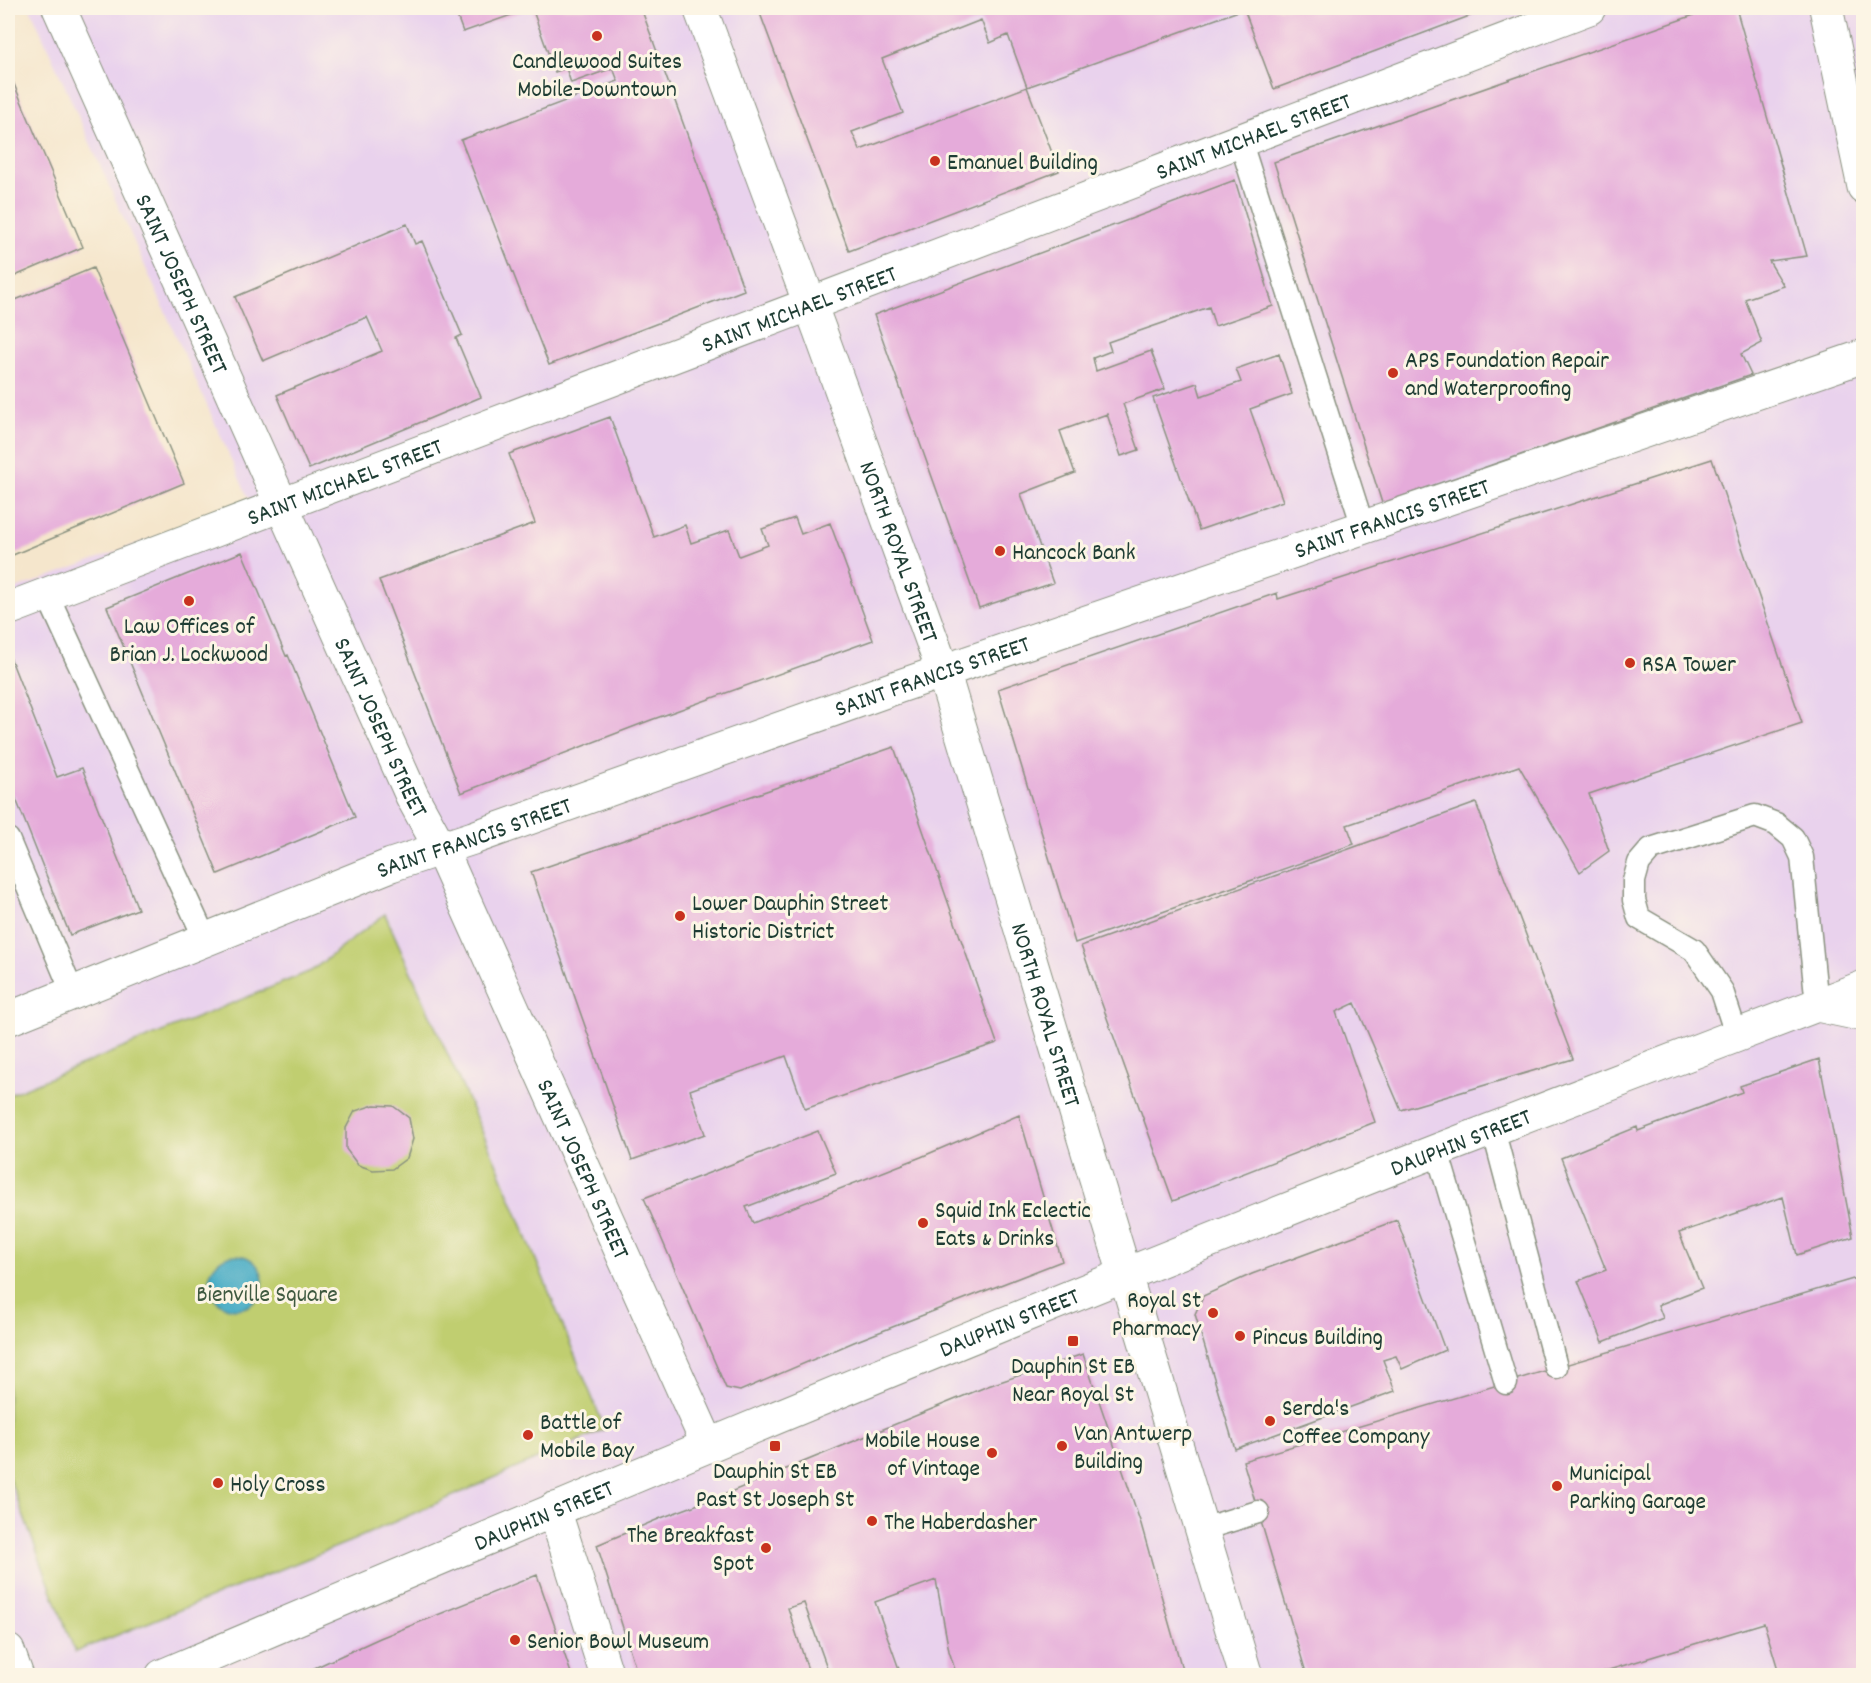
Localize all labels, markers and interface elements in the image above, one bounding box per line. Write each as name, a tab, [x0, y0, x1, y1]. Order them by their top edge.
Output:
marker: Candlewood Suites Mobile-Downtown	[590, 29, 604, 43]
place label: Candlewood Suites Mobile-Downtown	[512, 46, 682, 108]
street label: SAINT MICHAEL STREET	[1152, 86, 1357, 191]
place label: Emanuel Building	[947, 147, 1098, 181]
marker: Emanuel Building	[928, 154, 942, 168]
street label: SAINT JOSEPH STREET	[125, 189, 235, 381]
street label: SAINT MICHAEL STREET	[697, 258, 903, 364]
place label: APS Foundation Repair and Waterproofing	[1405, 345, 1609, 407]
marker: APS Foundation Repair and Waterproofing	[1386, 366, 1400, 380]
street label: SAINT MICHAEL STREET	[243, 431, 448, 536]
street label: NORTH ROYAL STREET	[848, 457, 946, 648]
street label: SAINT FRANCIS STREET	[1290, 471, 1495, 570]
place label: Hancock Bank	[1012, 537, 1136, 571]
marker: Hancock Bank	[993, 544, 1007, 558]
marker: Law Offices of Brian J. Lockwood	[182, 594, 196, 608]
place label: Law Offices of Brian J. Lockwood	[110, 611, 268, 673]
street label: SAINT FRANCIS STREET	[831, 629, 1035, 728]
street label: SAINT JOSEPH STREET	[323, 633, 435, 825]
place label: RSA Tower	[1642, 649, 1736, 683]
marker: RSA Tower	[1623, 656, 1637, 670]
street label: SAINT FRANCIS STREET	[372, 790, 577, 889]
place label: Lower Dauphin Street Historic District	[692, 888, 888, 950]
marker: Lower Dauphin Street Historic District	[673, 909, 687, 923]
street label: NORTH ROYAL STREET	[1000, 919, 1088, 1112]
street label: SAINT JOSEPH STREET	[526, 1074, 637, 1266]
street label: DAUPHIN STREET	[1386, 1102, 1537, 1187]
place label: Squid Ink Eclectic Eats & Drinks	[935, 1195, 1091, 1257]
marker: Squid Ink Eclectic Eats & Drinks	[916, 1216, 930, 1230]
park label: Bienville Square	[196, 1279, 338, 1313]
street label: DAUPHIN STREET	[935, 1281, 1086, 1368]
place label: Royal St Pharmacy	[1112, 1285, 1202, 1347]
marker: Royal St Pharmacy	[1206, 1306, 1220, 1320]
place label: Pincus Building	[1252, 1322, 1383, 1356]
marker: Pincus Building	[1233, 1329, 1247, 1343]
marker: Dauphin St EB Near Royal St	[1066, 1334, 1080, 1348]
place label: Dauphin St EB Near Royal St	[1011, 1351, 1135, 1413]
place label: Serda's Coffee Company	[1282, 1393, 1431, 1455]
place label: Battle of Mobile Bay	[540, 1407, 635, 1469]
marker: Serda's Coffee Company	[1263, 1414, 1277, 1428]
place label: Van Antwerp Building	[1074, 1418, 1192, 1480]
place label: Mobile House of Vintage	[865, 1425, 980, 1487]
marker: Battle of Mobile Bay	[521, 1428, 535, 1442]
marker: Dauphin St EB Past St Joseph St	[768, 1439, 782, 1453]
marker: Van Antwerp Building	[1055, 1439, 1069, 1453]
marker: Mobile House of Vintage	[985, 1446, 999, 1460]
place label: Dauphin St EB Past St Joseph St	[696, 1456, 854, 1518]
place label: Municipal Parking Garage	[1569, 1458, 1706, 1520]
place label: Holy Cross	[230, 1469, 326, 1503]
street label: DAUPHIN STREET	[469, 1473, 620, 1562]
marker: Holy Cross	[211, 1476, 225, 1490]
marker: Municipal Parking Garage	[1550, 1479, 1564, 1493]
place label: The Haberdasher	[884, 1507, 1037, 1541]
marker: The Haberdasher	[865, 1514, 879, 1528]
place label: The Breakfast Spot	[627, 1520, 754, 1582]
marker: The Breakfast Spot	[759, 1541, 773, 1555]
place label: Senior Bowl Museum	[527, 1626, 709, 1660]
marker: Senior Bowl Museum	[508, 1633, 522, 1647]

